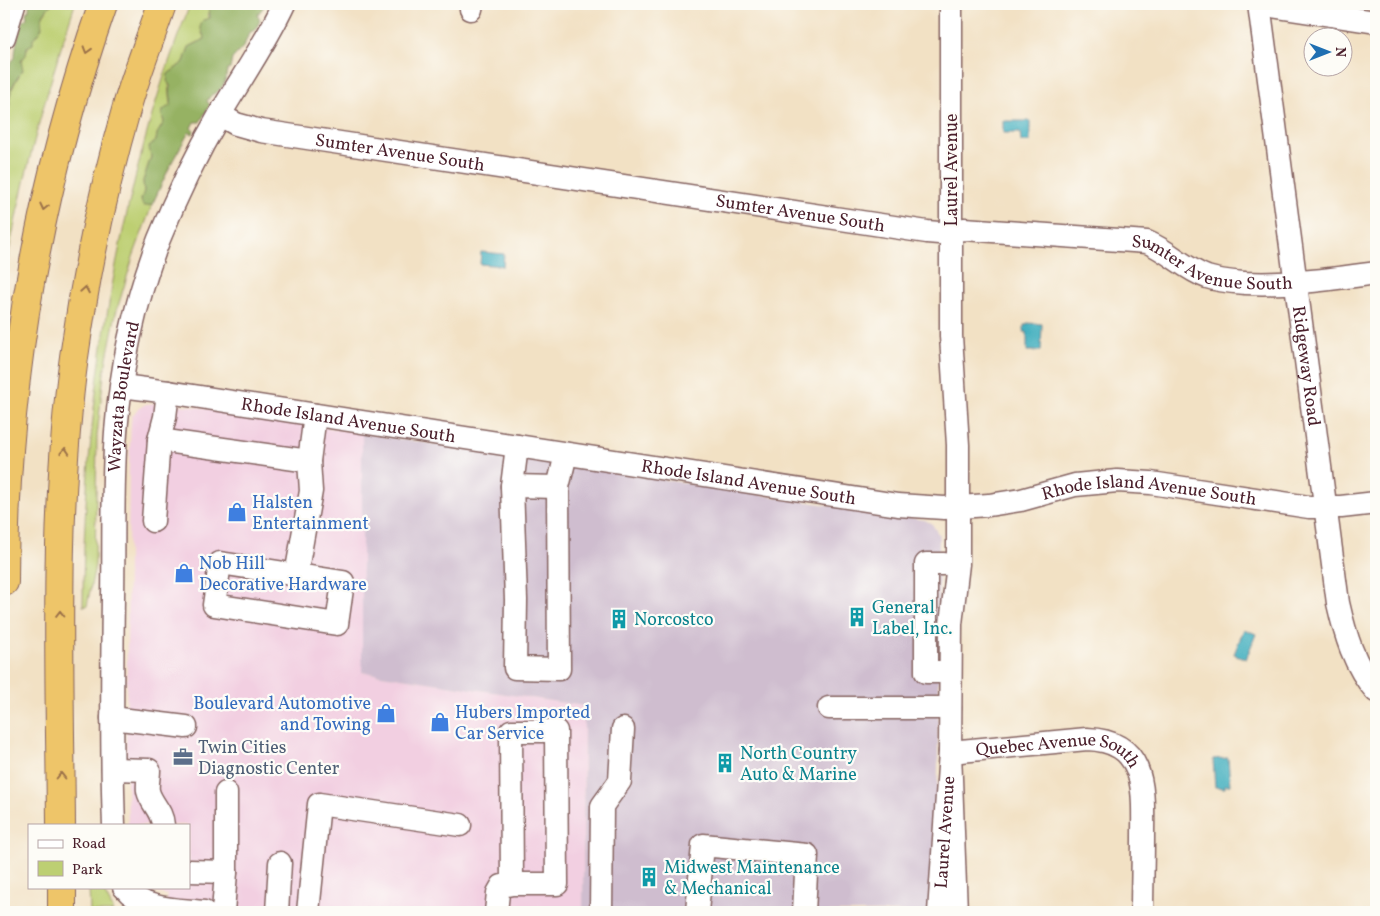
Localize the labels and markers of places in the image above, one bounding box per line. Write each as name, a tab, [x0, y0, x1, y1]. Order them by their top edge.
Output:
place label: Halsten Entertainment	[252, 491, 369, 537]
shop icon: Halsten Entertainment	[226, 501, 248, 523]
place label: Nob Hill Decorative Hardware	[199, 552, 367, 598]
shop icon: Nob Hill Decorative Hardware	[173, 562, 195, 584]
place label: General Label, Inc.	[872, 596, 952, 642]
building icon: General Label, Inc.	[846, 606, 868, 628]
building icon: Norcostco	[608, 608, 630, 630]
place label: Norcostco	[634, 608, 714, 633]
place label: Boulevard Automotive and Towing	[193, 692, 371, 738]
place label: Hubers Imported Car Service	[455, 701, 591, 747]
shop icon: Boulevard Automotive and Towing	[375, 702, 397, 724]
shop icon: Hubers Imported Car Service	[429, 711, 451, 733]
place label: Twin Cities Diagnostic Center	[198, 736, 340, 782]
place label: North Country Auto & Marine	[740, 742, 857, 788]
office icon: Twin Cities Diagnostic Center	[172, 746, 194, 768]
building icon: North Country Auto & Marine	[714, 752, 736, 774]
place label: Midwest Maintenance & Mechanical	[664, 856, 840, 902]
building icon: Midwest Maintenance & Mechanical	[638, 866, 660, 888]

